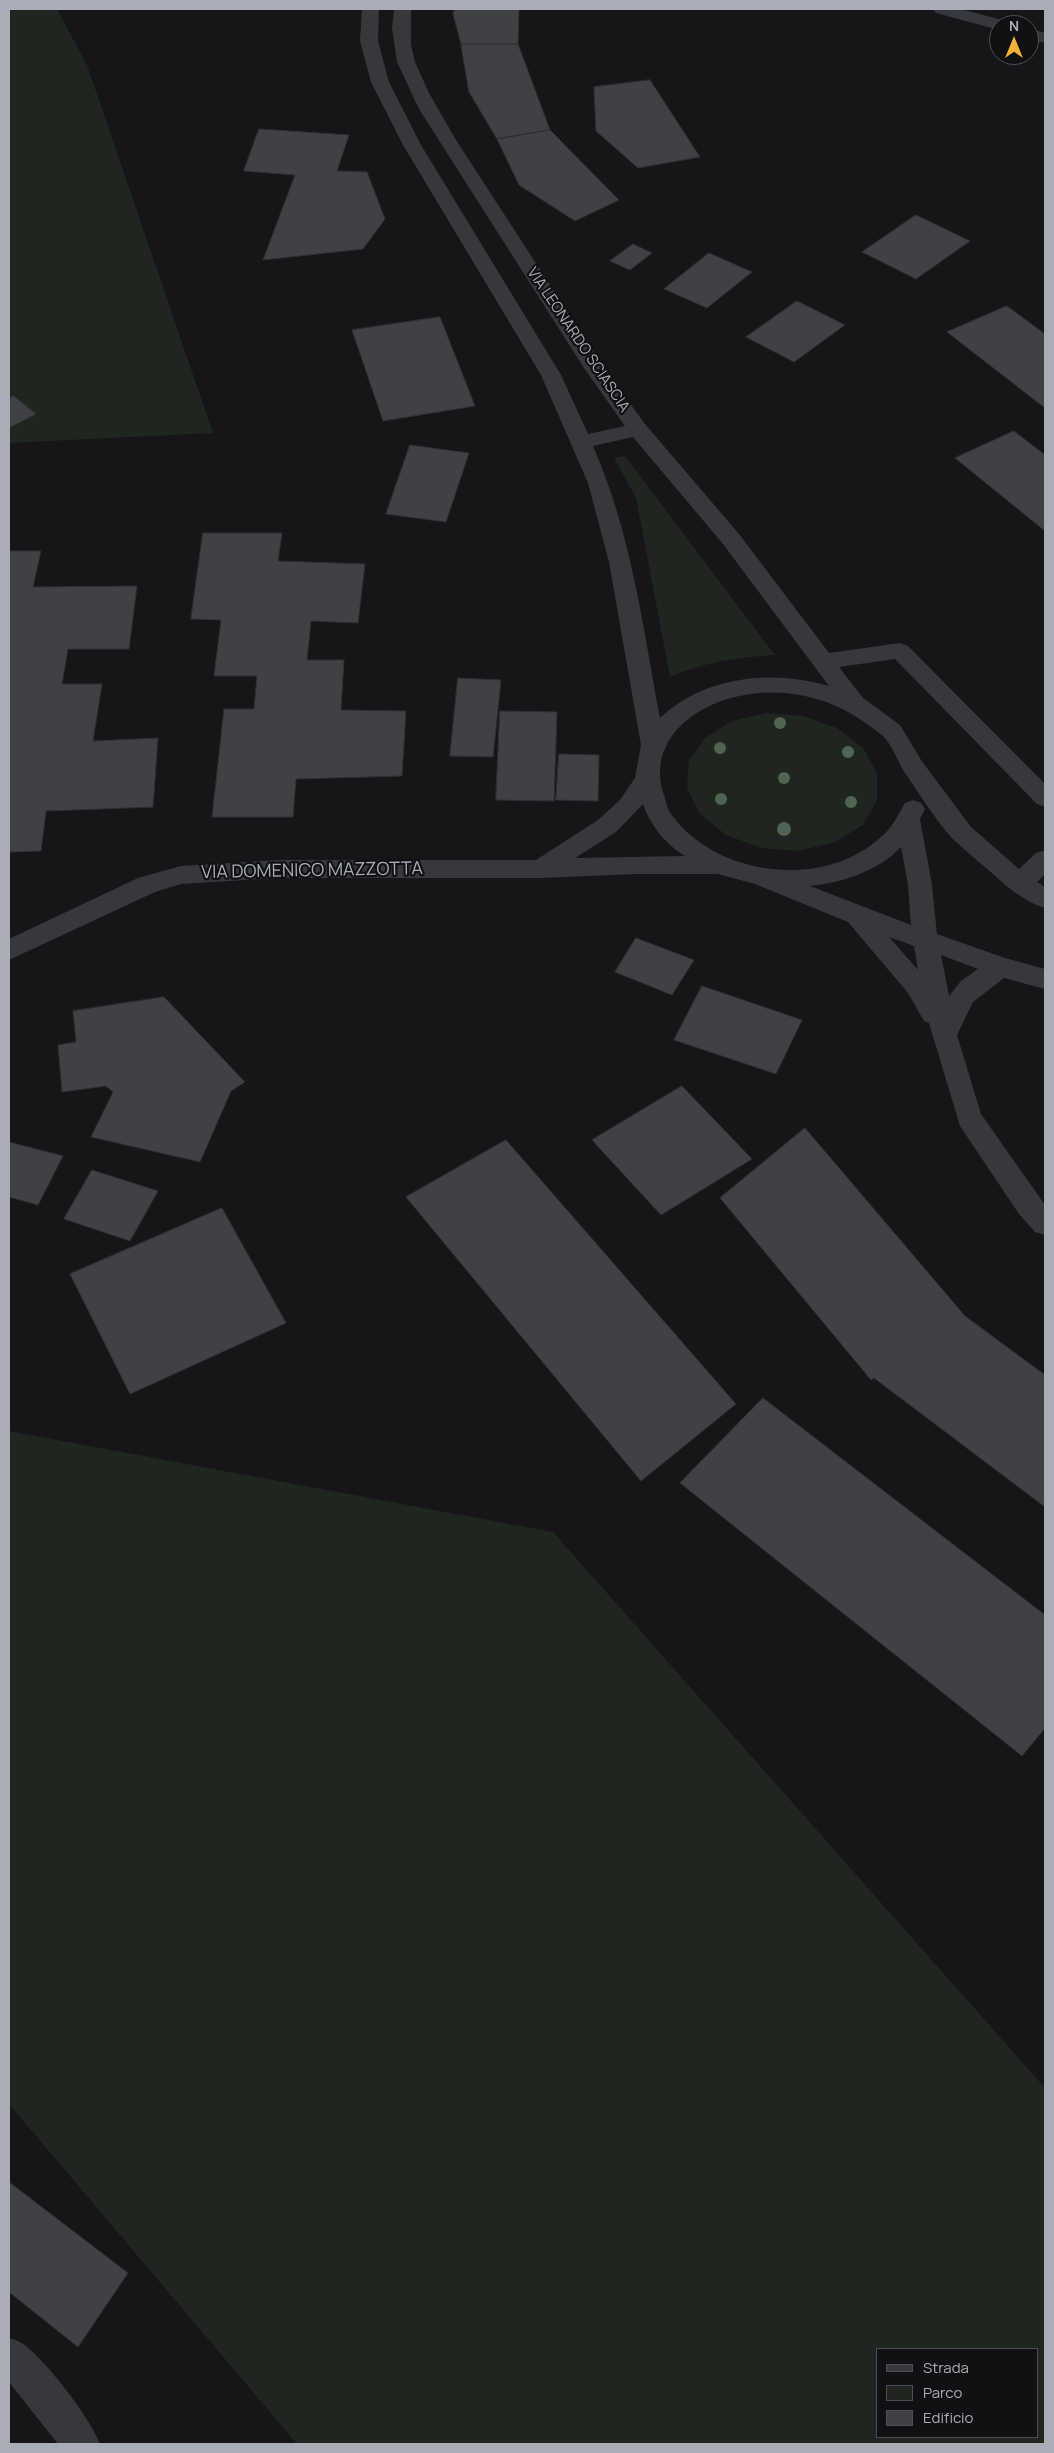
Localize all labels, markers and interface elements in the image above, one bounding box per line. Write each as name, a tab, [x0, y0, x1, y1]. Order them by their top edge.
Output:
north arrow	[989, 15, 1039, 65]
text: N	[1009, 16, 1019, 35]
street label: VIA LEONARDO SCIASCIA	[523, 264, 633, 416]
street label: VIA DOMENICO MAZZOTTA	[201, 858, 423, 884]
legend	[876, 2348, 1039, 2438]
text: Strada	[923, 2357, 969, 2378]
text: Parco	[923, 2382, 962, 2403]
text: Edificio	[923, 2407, 973, 2428]

